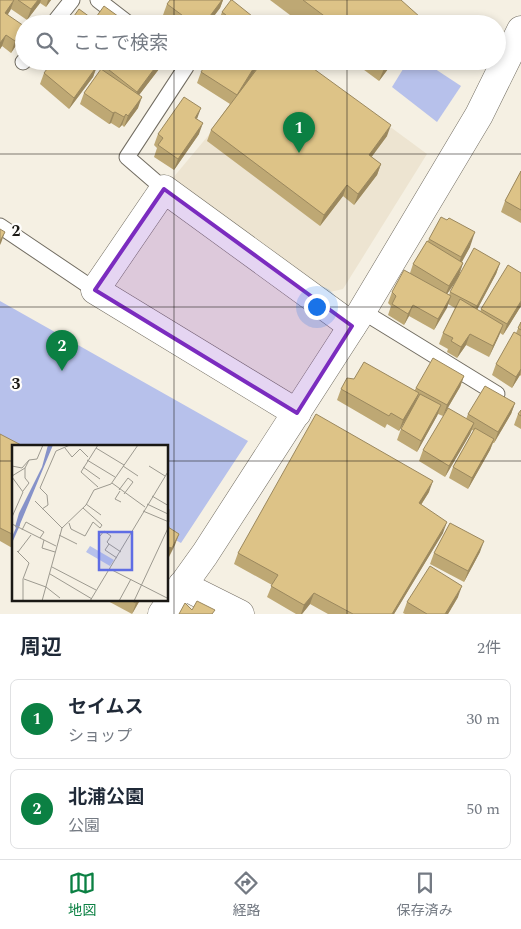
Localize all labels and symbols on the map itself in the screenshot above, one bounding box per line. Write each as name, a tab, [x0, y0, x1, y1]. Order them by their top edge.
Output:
pin: 1	[283, 112, 315, 153]
text: 2	[12, 219, 21, 243]
your location	[304, 294, 330, 320]
pin: 2	[46, 330, 78, 371]
text: 3	[12, 372, 21, 396]
inset map	[12, 445, 169, 602]

